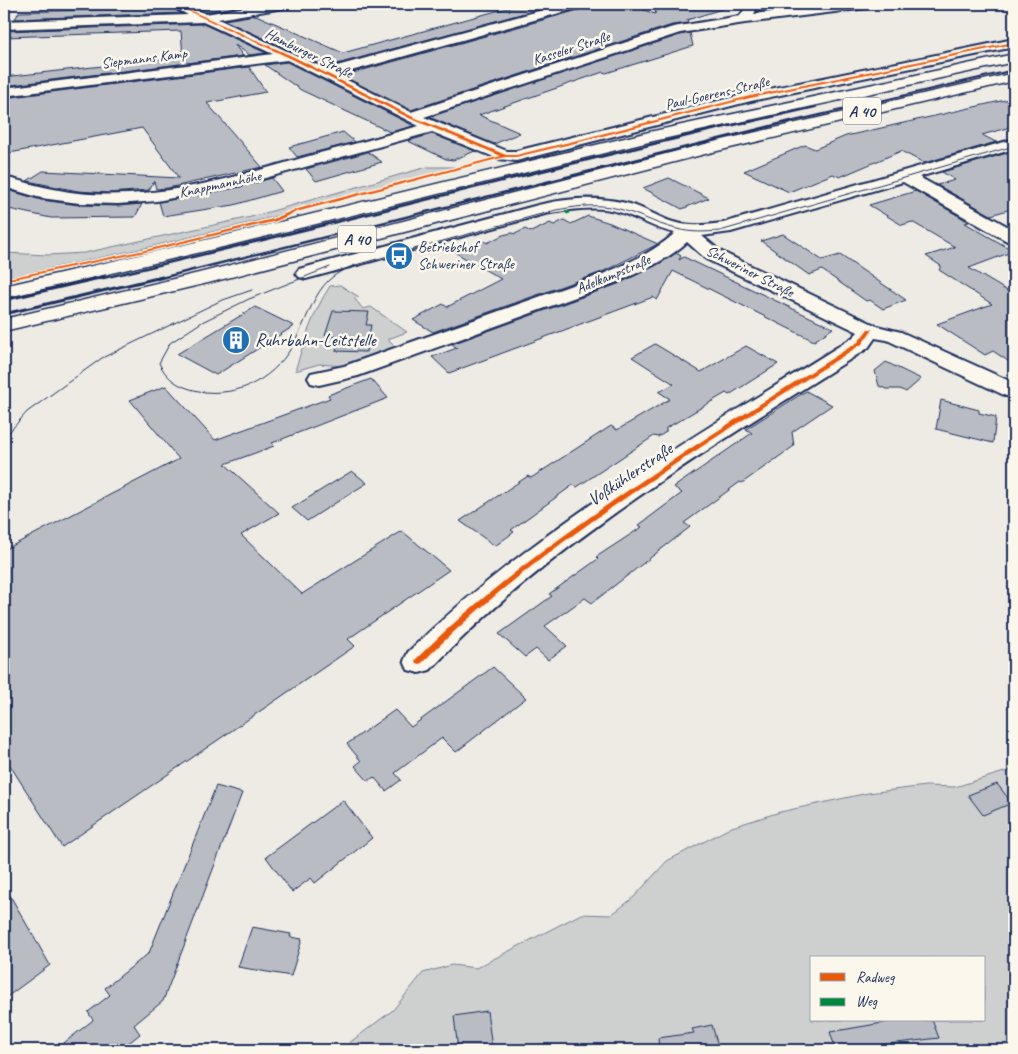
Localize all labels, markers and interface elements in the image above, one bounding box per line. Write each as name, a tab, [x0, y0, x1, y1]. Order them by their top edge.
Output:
street label: Hamburger Straße	[262, 24, 357, 83]
street label: Kasseler Straße	[530, 27, 613, 70]
street label: Siepmanns Kamp	[100, 44, 189, 73]
street label: Paul-Goerens-Straße	[663, 72, 772, 115]
road number: A 40	[843, 98, 881, 124]
street label: Knappmannhöhe	[177, 166, 264, 202]
road number: A 40	[338, 225, 376, 252]
place label: Betriebshof Schweriner Straße	[418, 238, 515, 274]
bus stop icon: Betriebshof Schweriner Straße	[384, 241, 414, 271]
street label: Schweriner Straße	[703, 241, 798, 302]
street label: Adelkampstraße	[573, 250, 654, 299]
building icon: Ruhrbahn-Leitstelle	[221, 325, 251, 355]
place label: Ruhrbahn-Leitstelle	[255, 329, 377, 351]
street label: Voßkühlerstraße	[583, 437, 678, 510]
legend	[810, 956, 986, 1022]
text: Radweg	[856, 968, 896, 987]
text: Weg	[856, 992, 878, 1011]

